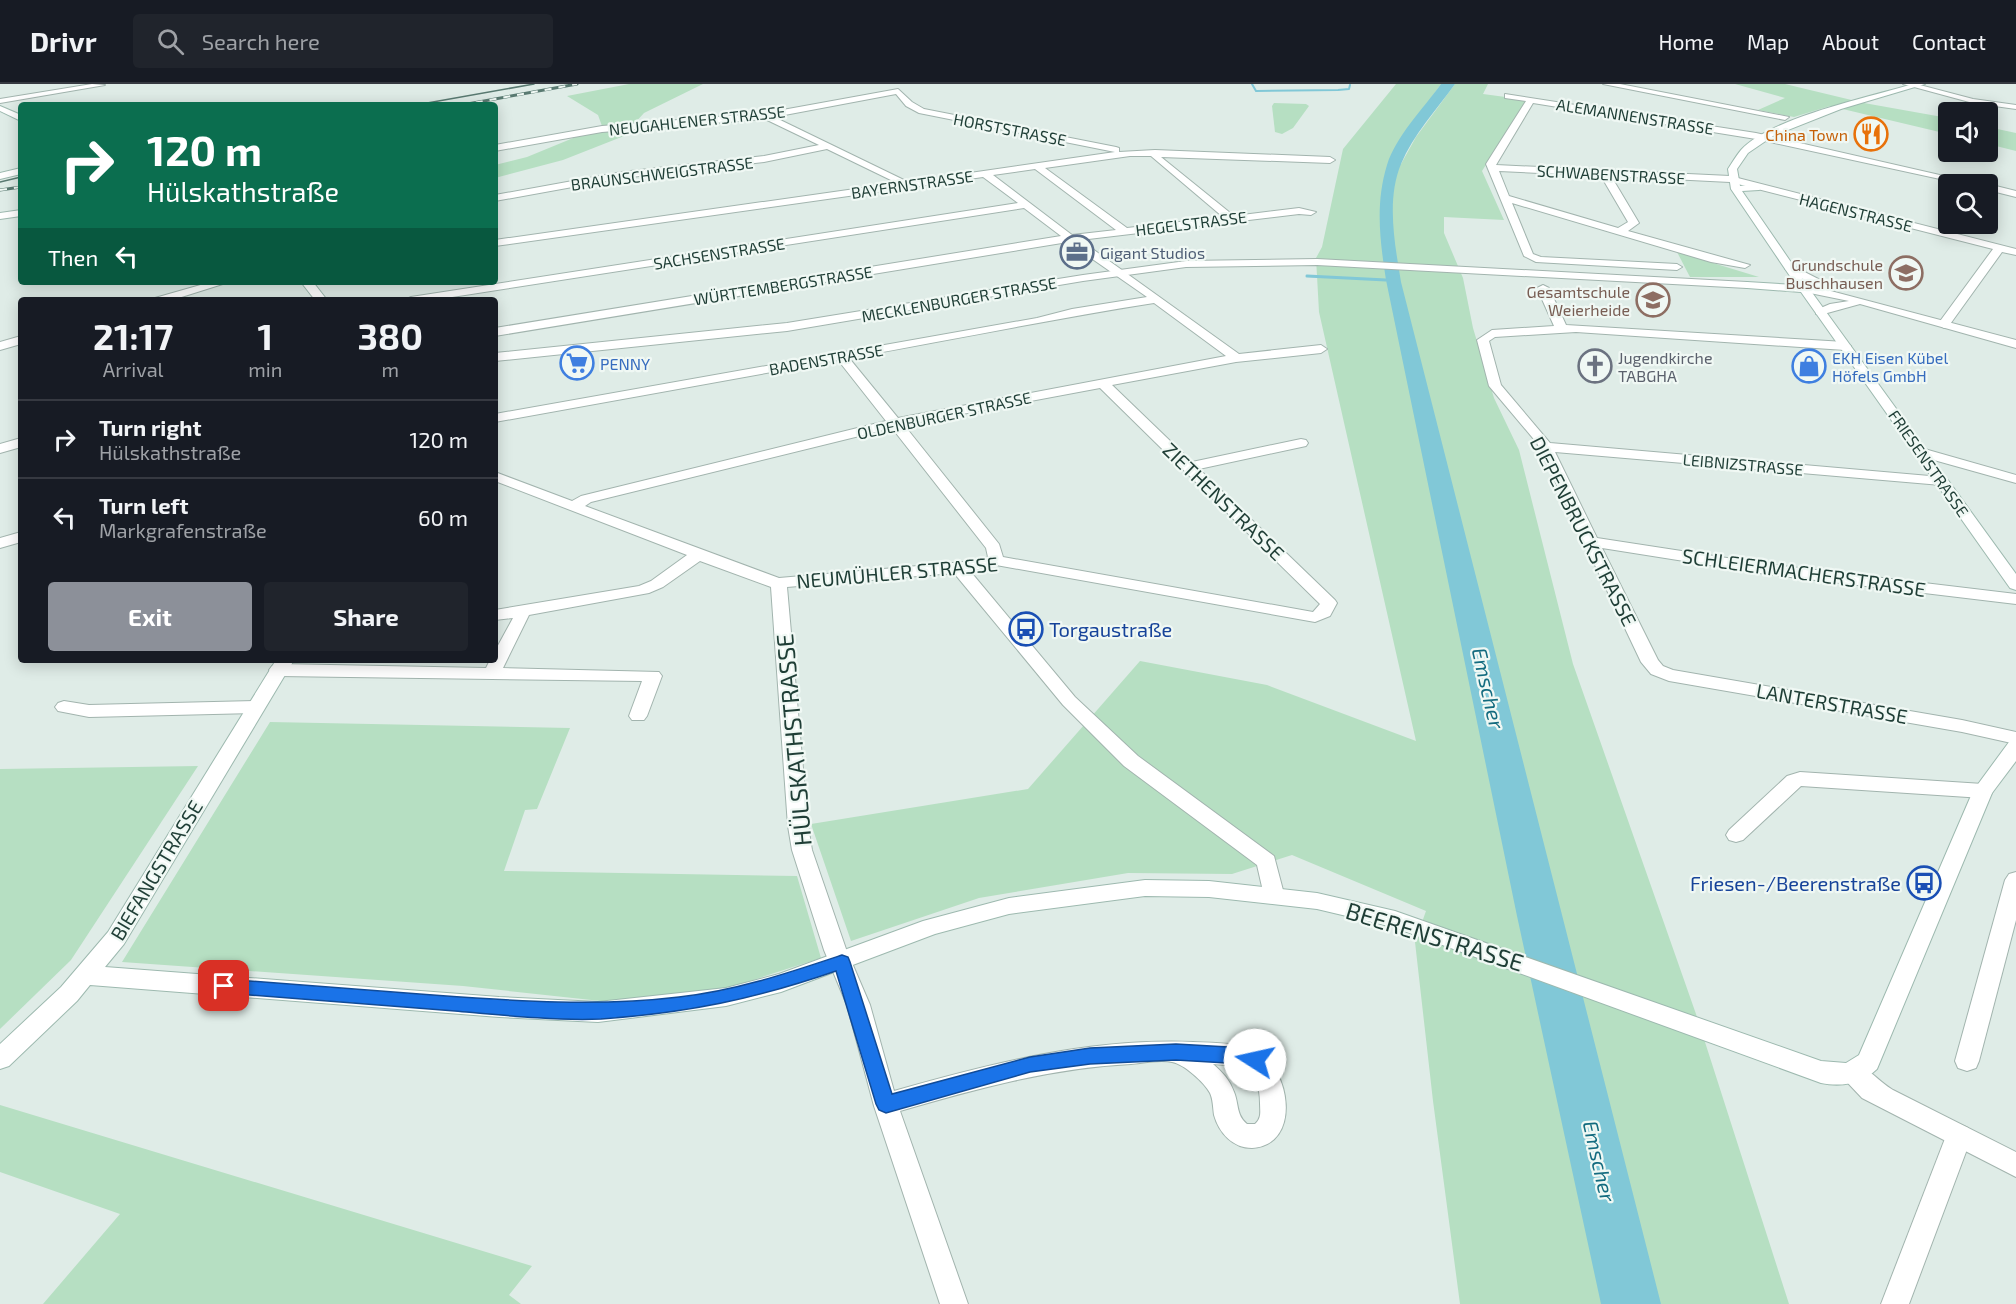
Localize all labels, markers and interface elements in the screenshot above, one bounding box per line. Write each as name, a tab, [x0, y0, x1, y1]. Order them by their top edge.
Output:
search box	[133, 14, 553, 68]
text: Drivr	[30, 24, 97, 58]
icon: search	[154, 25, 187, 58]
text: Search here	[202, 28, 320, 54]
text: Home	[1658, 29, 1714, 54]
text: Map	[1747, 29, 1789, 54]
text: About	[1822, 29, 1879, 54]
text: Contact	[1912, 29, 1986, 54]
street label: ALEMANNENSTRASSE	[1555, 94, 1715, 138]
street label: NEUGAHLENER STRASSE	[608, 101, 786, 139]
map controls	[1938, 102, 1998, 234]
button: sound	[1938, 102, 1998, 162]
street label: HORSTSTRASSE	[952, 109, 1068, 149]
restaurant icon: China Town	[1853, 116, 1889, 152]
text: 120 m	[147, 124, 262, 174]
place label: China Town	[1765, 125, 1848, 144]
icon: right	[48, 126, 126, 204]
street label: BRAUNSCHWEIGSTRASSE	[570, 152, 754, 194]
street label: SCHWABENSTRASSE	[1536, 161, 1686, 187]
street label: BAYERNSTRASSE	[850, 166, 974, 202]
button: search	[1938, 174, 1998, 234]
text: Hülskathstraße	[147, 175, 339, 207]
street label: HAGENSTRASSE	[1797, 189, 1915, 235]
street label: HEGELSTRASSE	[1134, 207, 1248, 239]
street label: SACHSENSTRASSE	[652, 233, 786, 273]
office icon: Gigant Studios	[1059, 234, 1095, 270]
icon: left	[110, 240, 143, 273]
place label: Gigant Studios	[1100, 243, 1205, 262]
text: Then	[48, 244, 98, 270]
place label: Grundschule Buschhausen	[1785, 255, 1883, 292]
school or university icon: Grundschule Buschhausen	[1888, 255, 1924, 291]
street label: WÜRTTEMBERGSTRASSE	[692, 261, 874, 309]
street label: MECKLENBURGER STRASSE	[860, 272, 1058, 326]
place label: Gesamtschule Weierheide	[1527, 282, 1630, 319]
school or university icon: Gesamtschule Weierheide	[1635, 282, 1671, 318]
text: 21:17	[93, 314, 173, 357]
text: 1	[258, 314, 273, 357]
text: 380	[357, 314, 423, 357]
street label: BADENSTRASSE	[767, 340, 885, 378]
supermarket icon: PENNY	[559, 345, 595, 381]
church icon: Jugendkirche TABGHA	[1577, 348, 1613, 384]
place label: Jugendkirche TABGHA	[1618, 348, 1713, 385]
shop icon: EKH Eisen Kübel Höfels GmbH	[1791, 348, 1827, 384]
place label: EKH Eisen Kübel Höfels GmbH	[1832, 348, 1948, 385]
place label: PENNY	[600, 354, 650, 373]
text: Arrival	[103, 357, 164, 381]
text: min	[248, 357, 282, 381]
text: m	[381, 357, 399, 381]
street label: OLDENBURGER STRASSE	[855, 387, 1033, 443]
street label: FRIESENSTRASSE	[1885, 406, 1973, 520]
text: Turn right	[99, 414, 201, 440]
icon: right	[48, 423, 81, 456]
text: 120 m	[409, 426, 468, 452]
street label: DIEPENBRUCKSTRASSE	[1526, 432, 1642, 630]
street label: ZIETHENSTRASSE	[1158, 437, 1290, 565]
text: Hülskathstraße	[99, 440, 241, 464]
street label: LEIBNIZSTRASSE	[1682, 449, 1804, 479]
text: Turn left	[99, 492, 188, 518]
icon: left	[48, 501, 81, 534]
text: 60 m	[418, 504, 468, 530]
text: Markgrafenstraße	[99, 518, 267, 542]
street label: SCHLEIERMACHERSTRASSE	[1681, 543, 1927, 601]
street label: NEUMÜHLER STRASSE	[795, 551, 999, 593]
button: Exit	[48, 582, 252, 651]
button: Share	[264, 582, 468, 651]
bus stop icon: Torgaustraße	[1008, 611, 1044, 647]
place label: Torgaustraße	[1049, 617, 1172, 641]
street label: HÜLSKATHSTRASSE	[769, 633, 817, 847]
water label: Emscher	[1468, 645, 1511, 732]
street label: LANTERSTRASSE	[1754, 678, 1910, 728]
street label: BIEFANGSTRASSE	[105, 796, 207, 944]
bus stop icon: Friesen-/Beerenstraße	[1906, 865, 1942, 901]
place label: Friesen-/Beerenstraße	[1690, 871, 1901, 895]
street label: BEERENSTRASSE	[1343, 895, 1527, 977]
pin	[198, 960, 249, 1011]
icon: arrive	[207, 969, 240, 1002]
position arrow	[1223, 1028, 1287, 1092]
water label: Emscher	[1579, 1118, 1622, 1205]

